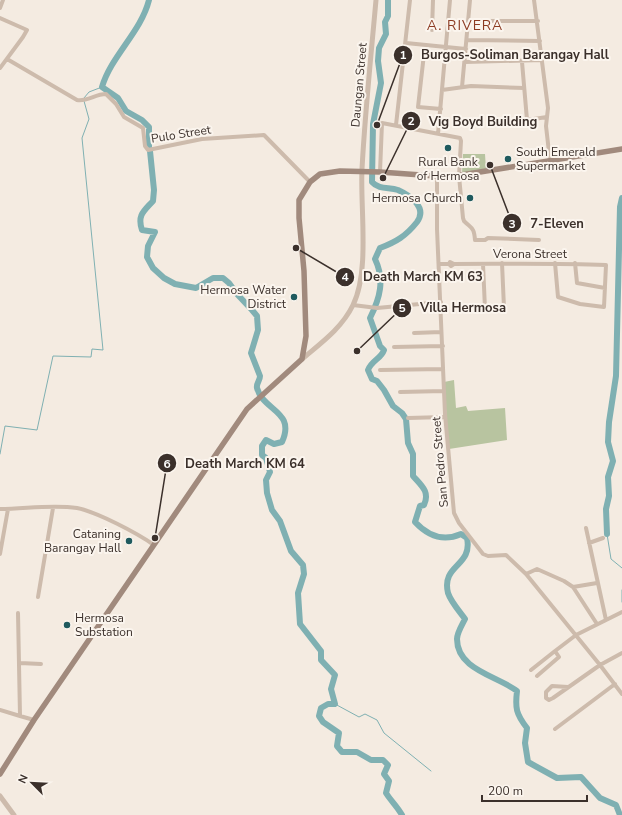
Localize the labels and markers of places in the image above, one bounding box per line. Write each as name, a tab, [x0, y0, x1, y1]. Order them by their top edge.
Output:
callout: Burgos-Soliman Barangay Hall	[393, 42, 617, 67]
callout: Vig Boyd Building	[401, 109, 546, 134]
marker: Rural Bank of Hermosa	[443, 143, 453, 153]
place label: South Emerald Supermarket	[516, 144, 596, 174]
place label: Rural Bank of Hermosa	[417, 154, 479, 184]
marker: South Emerald Supermarket	[503, 154, 513, 164]
place label: Hermosa Church	[372, 190, 462, 206]
marker: Hermosa Church	[465, 193, 475, 203]
callout: 7-Eleven	[502, 211, 592, 236]
callout: Death March KM 63	[335, 264, 491, 289]
place label: Hermosa Water District	[200, 282, 287, 312]
marker: Hermosa Water District	[289, 292, 299, 302]
callout: Villa Hermosa	[392, 295, 514, 320]
callout: Death March KM 64	[157, 451, 313, 476]
place label: Cataning Barangay Hall	[44, 526, 121, 556]
marker: Cataning Barangay Hall	[124, 536, 134, 546]
place label: Hermosa Substation	[75, 610, 133, 640]
marker: Hermosa Substation	[62, 620, 72, 630]

